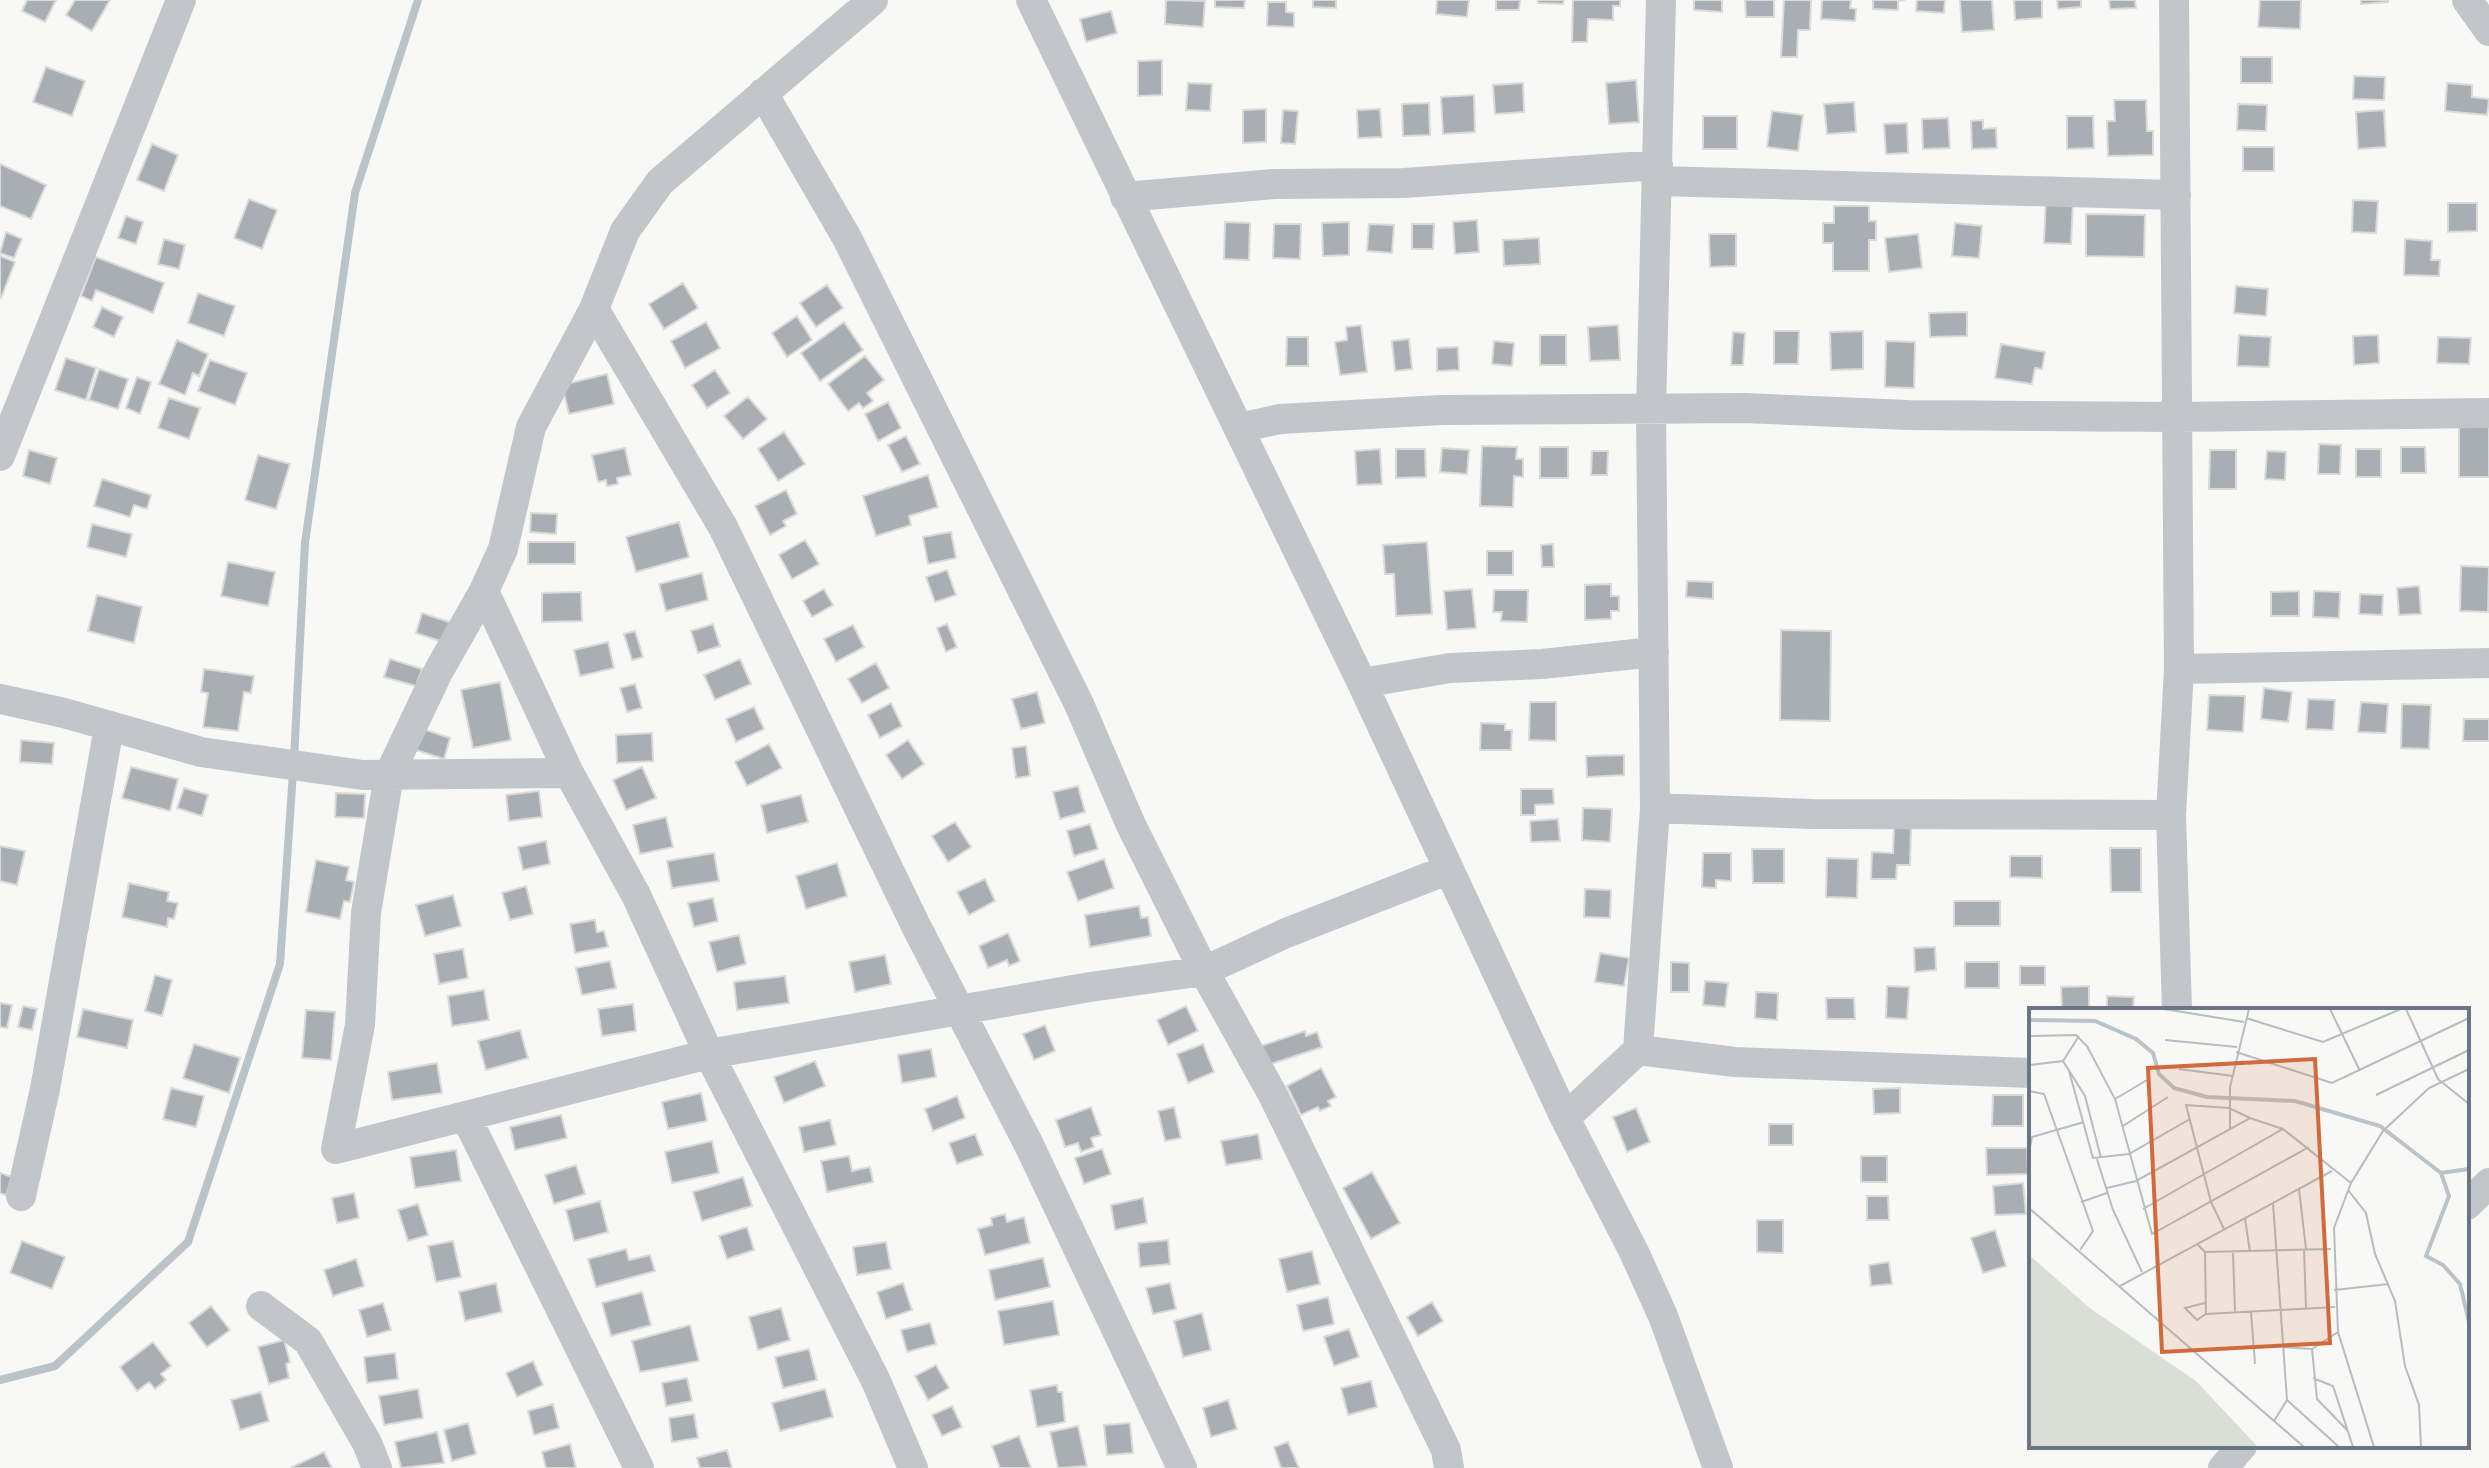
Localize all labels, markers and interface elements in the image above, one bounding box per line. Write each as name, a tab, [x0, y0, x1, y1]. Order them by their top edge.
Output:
inset map	[2029, 1008, 2469, 1448]

